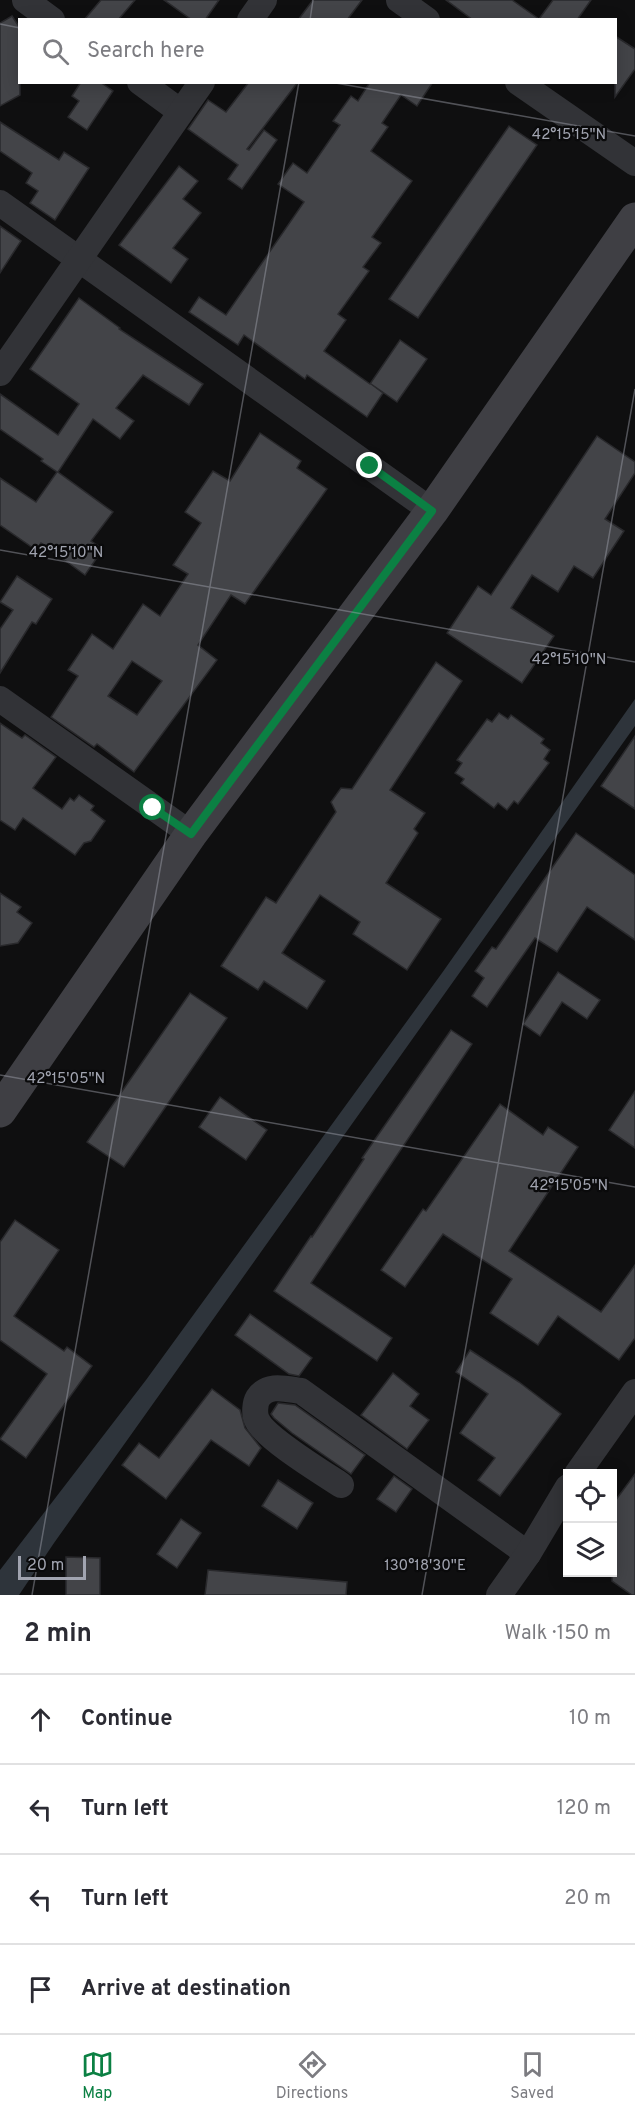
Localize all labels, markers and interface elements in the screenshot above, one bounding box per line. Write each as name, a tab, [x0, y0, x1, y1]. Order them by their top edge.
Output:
search box	[18, 18, 617, 84]
icon: search	[39, 35, 72, 68]
text: Search here	[87, 38, 205, 65]
text: 42°15'15"N	[532, 126, 606, 145]
route end	[356, 452, 382, 478]
text: 42°15'10"N	[29, 544, 103, 563]
text: 42°15'10"N	[532, 651, 606, 670]
route start	[139, 794, 165, 820]
text: 42°15'05"N	[27, 1070, 105, 1089]
text: 42°15'05"N	[530, 1177, 608, 1196]
map controls	[563, 1469, 617, 1577]
button: locate	[563, 1469, 617, 1523]
button: layers	[563, 1523, 617, 1577]
scale bar	[18, 1553, 86, 1580]
text: 20 m	[27, 1556, 64, 1576]
text: 130°18'30"E	[384, 1557, 466, 1576]
text: 2 min	[24, 1618, 92, 1651]
text: Walk · 150 m	[505, 1621, 611, 1647]
icon: ahead	[24, 1703, 57, 1736]
text: Continue	[81, 1706, 172, 1733]
text: 10 m	[569, 1706, 611, 1732]
icon: left	[24, 1793, 57, 1826]
text: Turn left	[81, 1796, 169, 1823]
text: 120 m	[557, 1796, 611, 1822]
icon: left	[24, 1883, 57, 1916]
text: Turn left	[81, 1886, 169, 1913]
text: 20 m	[564, 1886, 611, 1912]
icon: arrive	[24, 1973, 57, 2006]
text: Arrive at destination	[81, 1976, 291, 2003]
tab: Map	[81, 2048, 114, 2104]
tab: Directions	[276, 2048, 348, 2104]
tab: Saved	[510, 2048, 554, 2104]

